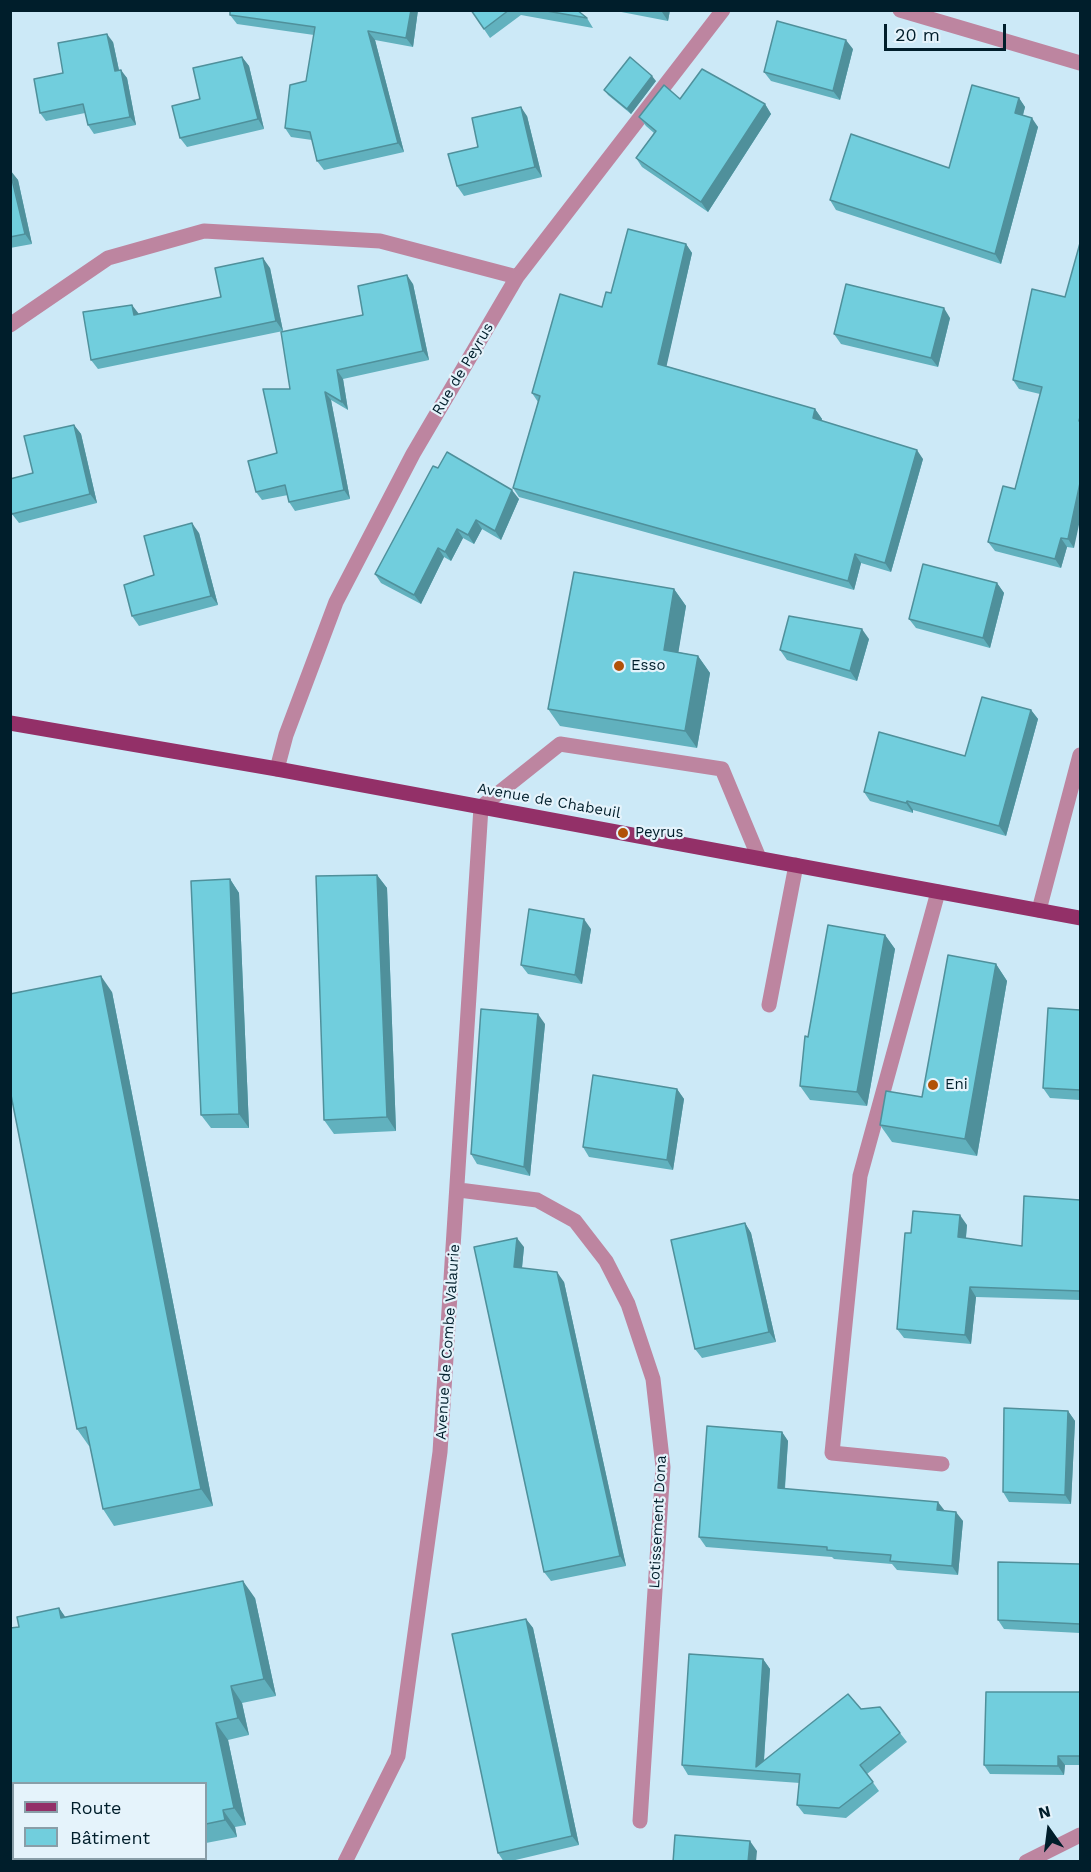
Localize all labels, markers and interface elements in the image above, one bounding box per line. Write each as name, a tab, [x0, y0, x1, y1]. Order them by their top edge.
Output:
scale bar	[887, 12, 1008, 50]
text: 20 m	[895, 24, 940, 45]
street label: Rue de Peyrus	[428, 320, 498, 418]
place label: Esso	[631, 657, 665, 675]
marker: Esso	[612, 659, 626, 673]
street label: Avenue de Chabeuil	[476, 780, 622, 822]
place label: Peyrus	[635, 824, 683, 842]
marker: Peyrus	[616, 826, 630, 840]
place label: Eni	[945, 1076, 968, 1094]
marker: Eni	[926, 1078, 940, 1092]
street label: Avenue de Combe Valaurie	[432, 1243, 464, 1441]
street label: Lotissement Dona	[646, 1455, 670, 1589]
legend	[12, 1782, 207, 1860]
text: Route	[70, 1797, 122, 1818]
north arrow	[1019, 1800, 1079, 1860]
text: N	[1036, 1801, 1053, 1823]
text: Bâtiment	[70, 1827, 150, 1848]

